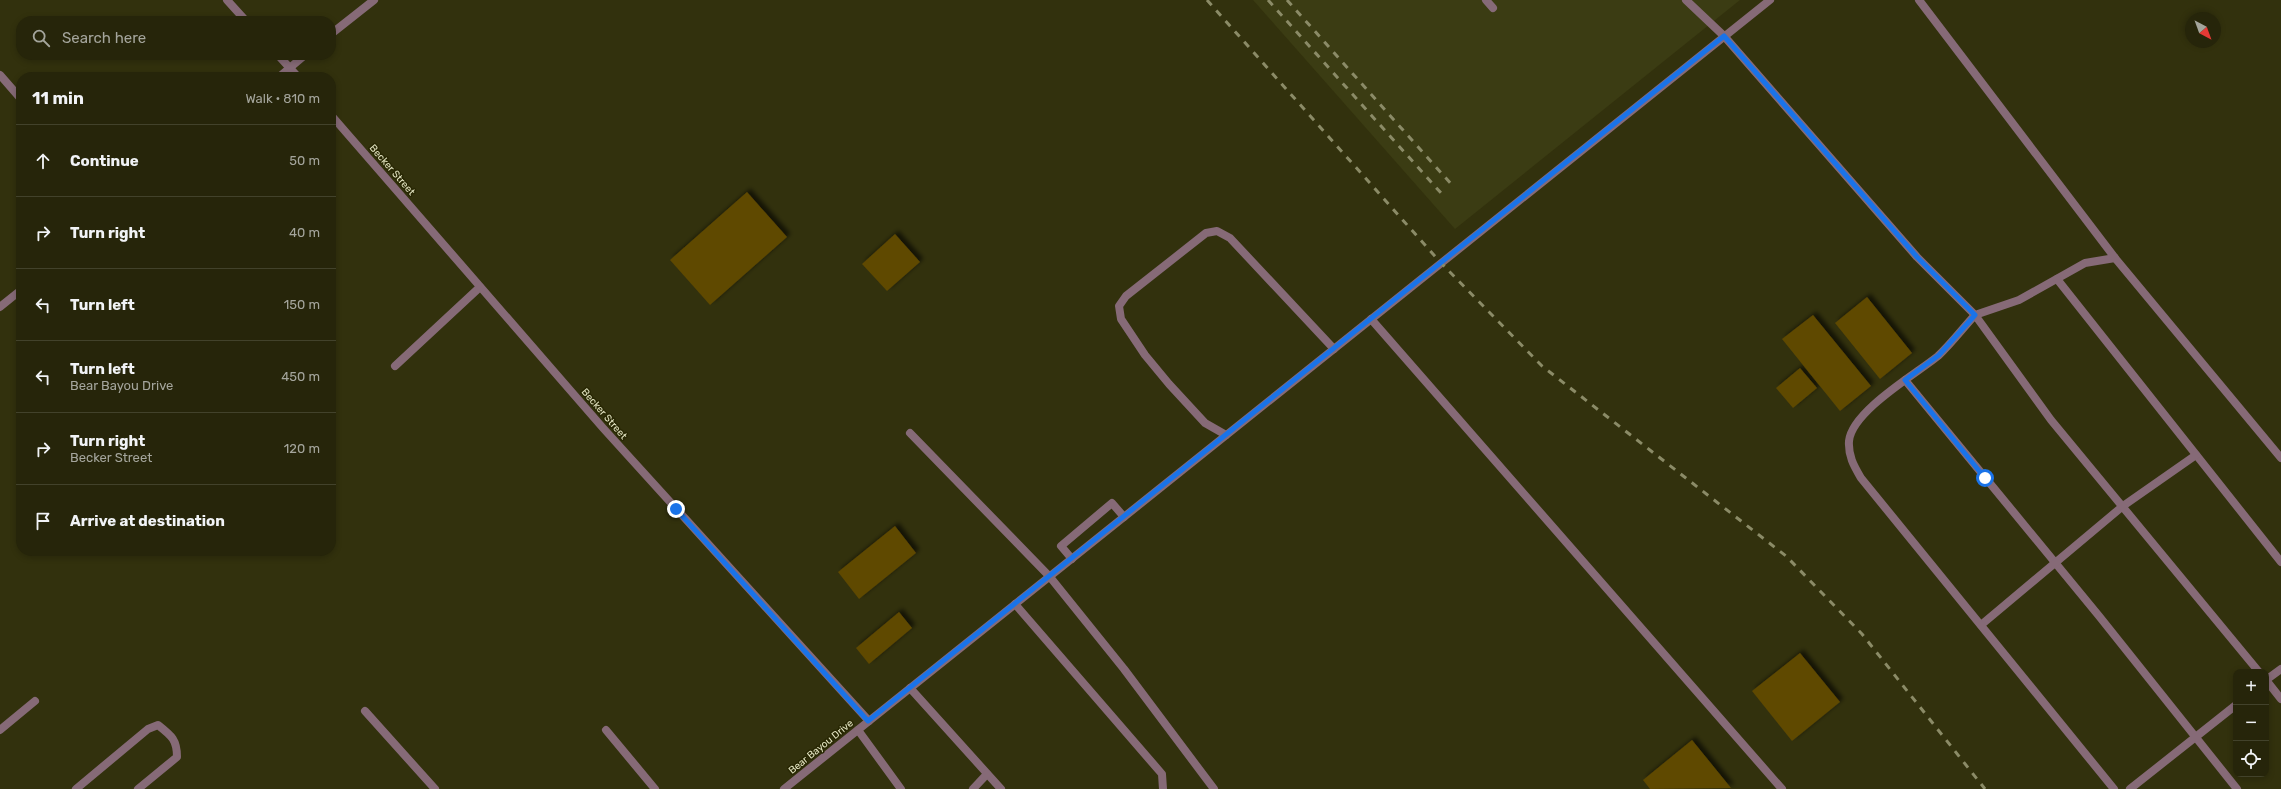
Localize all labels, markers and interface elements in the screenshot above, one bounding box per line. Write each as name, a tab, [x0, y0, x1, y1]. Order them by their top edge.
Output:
north arrow	[2185, 12, 2221, 48]
search box	[16, 16, 336, 60]
icon: search	[30, 27, 52, 49]
text: Search here	[62, 29, 146, 47]
text: 11 min	[32, 88, 84, 108]
text: Walk · 810 m	[245, 91, 320, 106]
street label: Becker Street	[367, 142, 417, 198]
icon: ahead	[32, 150, 54, 172]
text: Continue	[70, 152, 139, 170]
text: 50 m	[289, 153, 320, 168]
icon: right	[32, 222, 54, 244]
text: Turn right	[70, 224, 145, 242]
text: 40 m	[289, 225, 320, 240]
icon: left	[32, 294, 54, 316]
text: Turn left	[70, 296, 135, 314]
text: 150 m	[284, 297, 320, 312]
text: Turn left	[70, 360, 135, 378]
icon: left	[32, 366, 54, 388]
text: 450 m	[281, 369, 320, 384]
text: Bear Bayou Drive	[70, 378, 173, 393]
street label: Becker Street	[579, 386, 629, 442]
text: Turn right	[70, 432, 145, 450]
icon: right	[32, 438, 54, 460]
text: 120 m	[284, 441, 320, 456]
text: Becker Street	[70, 450, 152, 465]
route start	[1976, 469, 1994, 487]
route end	[667, 500, 685, 518]
icon: arrive	[32, 510, 54, 532]
text: Arrive at destination	[70, 512, 225, 530]
map controls	[2233, 669, 2269, 777]
button: +	[2233, 669, 2269, 705]
button: −	[2233, 705, 2269, 741]
street label: Bear Bayou Drive	[786, 717, 856, 777]
button: locate	[2233, 741, 2269, 777]

